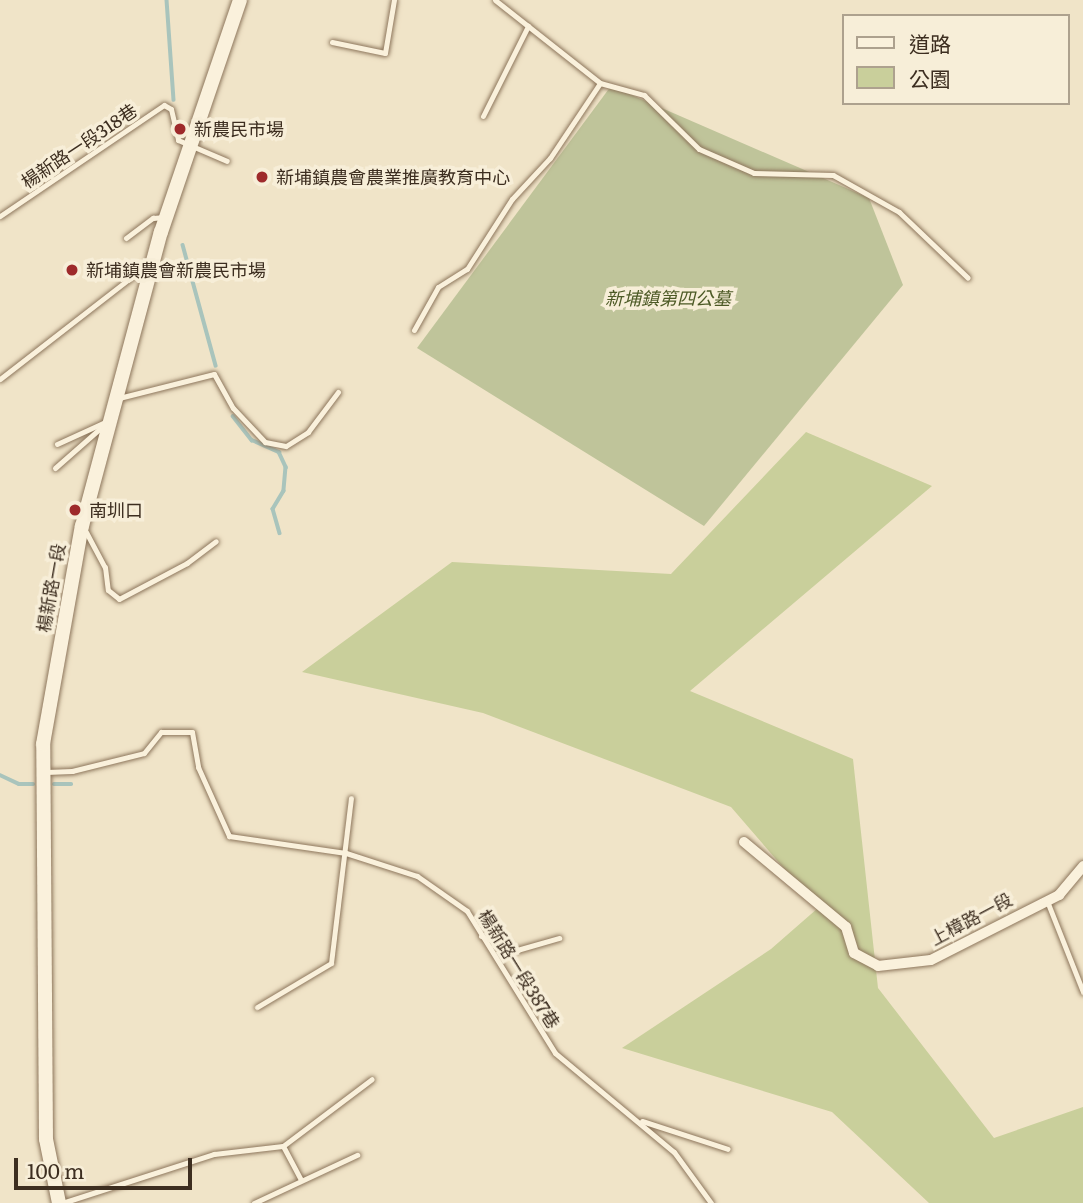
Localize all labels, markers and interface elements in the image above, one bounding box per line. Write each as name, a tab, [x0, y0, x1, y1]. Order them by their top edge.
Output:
legend	[842, 14, 1069, 105]
text: 道路	[909, 27, 951, 58]
text: 公園	[909, 62, 951, 93]
street label: 楊新路一段318巷	[17, 99, 141, 193]
place label: 新農民市場	[194, 118, 284, 140]
marker: 新農民市場	[172, 121, 188, 137]
place label: 新埔鎮農會農業推廣教育中心	[276, 166, 510, 188]
marker: 新埔鎮農會農業推廣教育中心	[254, 169, 270, 185]
place label: 新埔鎮農會新農民市場	[86, 259, 266, 281]
marker: 新埔鎮農會新農民市場	[64, 262, 80, 278]
park label: 新埔鎮第四公墓	[605, 287, 731, 309]
place label: 南圳口	[89, 499, 143, 521]
marker: 南圳口	[67, 502, 83, 518]
street label: 楊新路一段	[33, 542, 69, 634]
street label: 上樟路一段	[926, 888, 1016, 950]
street label: 楊新路一段387巷	[474, 905, 564, 1033]
scale bar	[18, 1144, 196, 1188]
text: 100 m	[27, 1154, 84, 1185]

